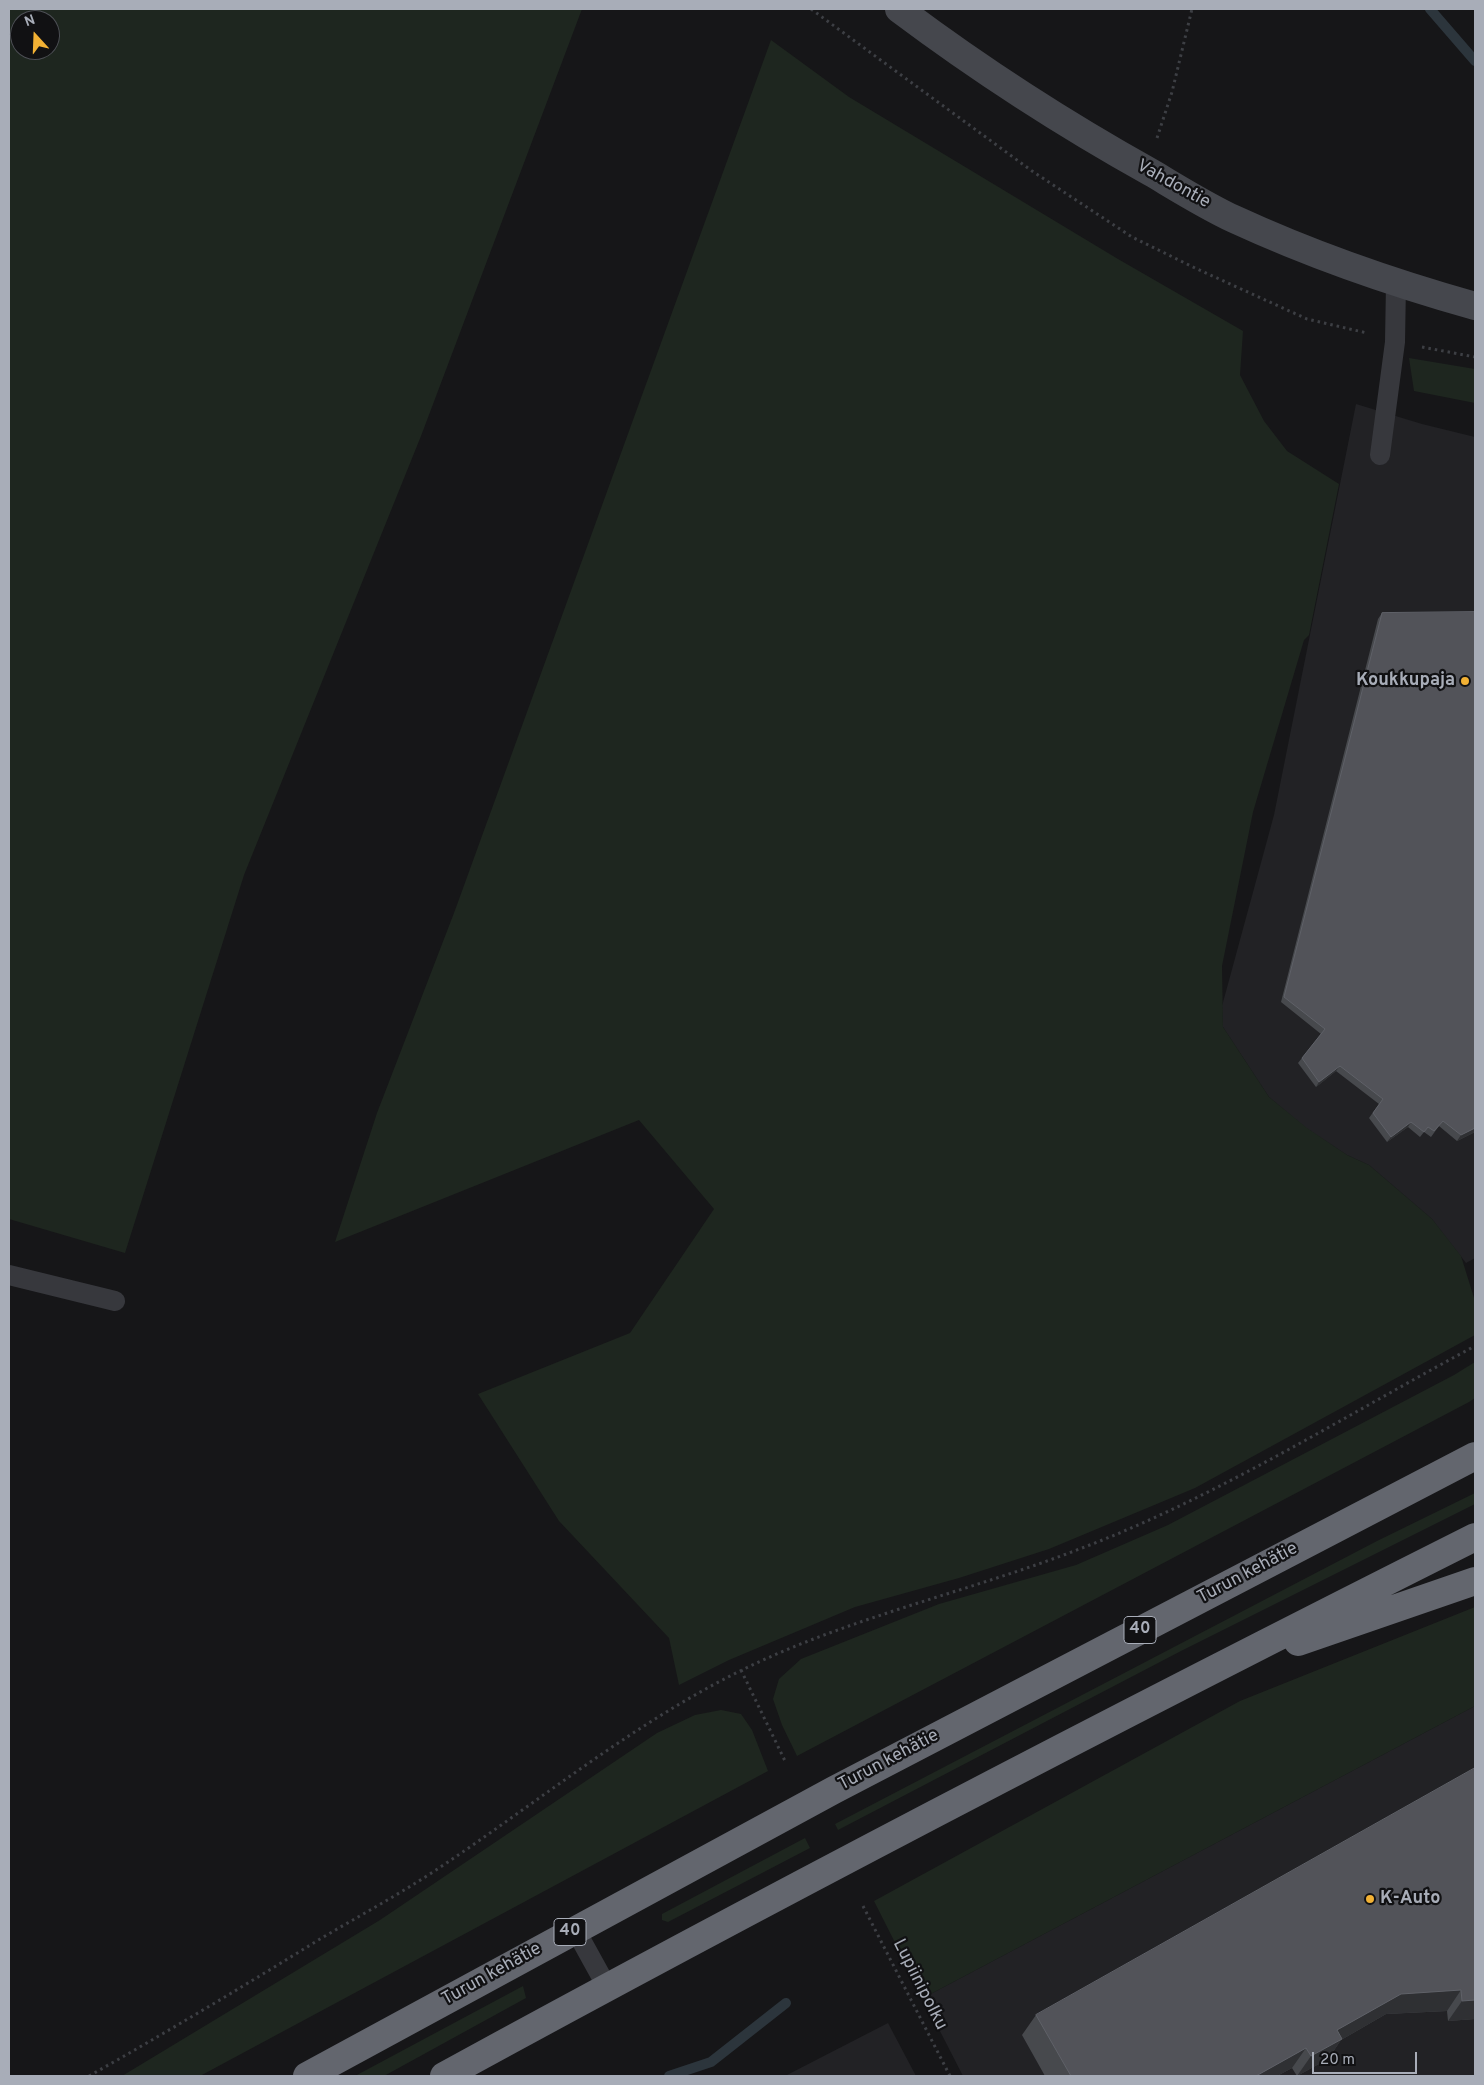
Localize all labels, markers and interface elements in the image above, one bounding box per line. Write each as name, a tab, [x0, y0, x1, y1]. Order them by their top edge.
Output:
north arrow	[10, 10, 60, 60]
text: N	[22, 12, 38, 31]
street label: Vahdontie	[1132, 156, 1214, 214]
place label: Koukkupaja	[1356, 670, 1455, 692]
marker: Koukkupaja	[1459, 675, 1471, 687]
street label: Turun kehätie	[1194, 1539, 1302, 1609]
road number: 40	[1124, 1616, 1156, 1644]
street label: Turun kehätie	[835, 1726, 943, 1796]
place label: K-Auto	[1380, 1888, 1440, 1910]
marker: K-Auto	[1364, 1893, 1376, 1905]
road number: 40	[554, 1918, 586, 1945]
street label: Lupiinipolku	[887, 1936, 951, 2034]
street label: Turun kehätie	[438, 1939, 546, 2011]
scale bar	[1314, 2042, 1419, 2074]
text: 20 m	[1320, 2051, 1355, 2070]

